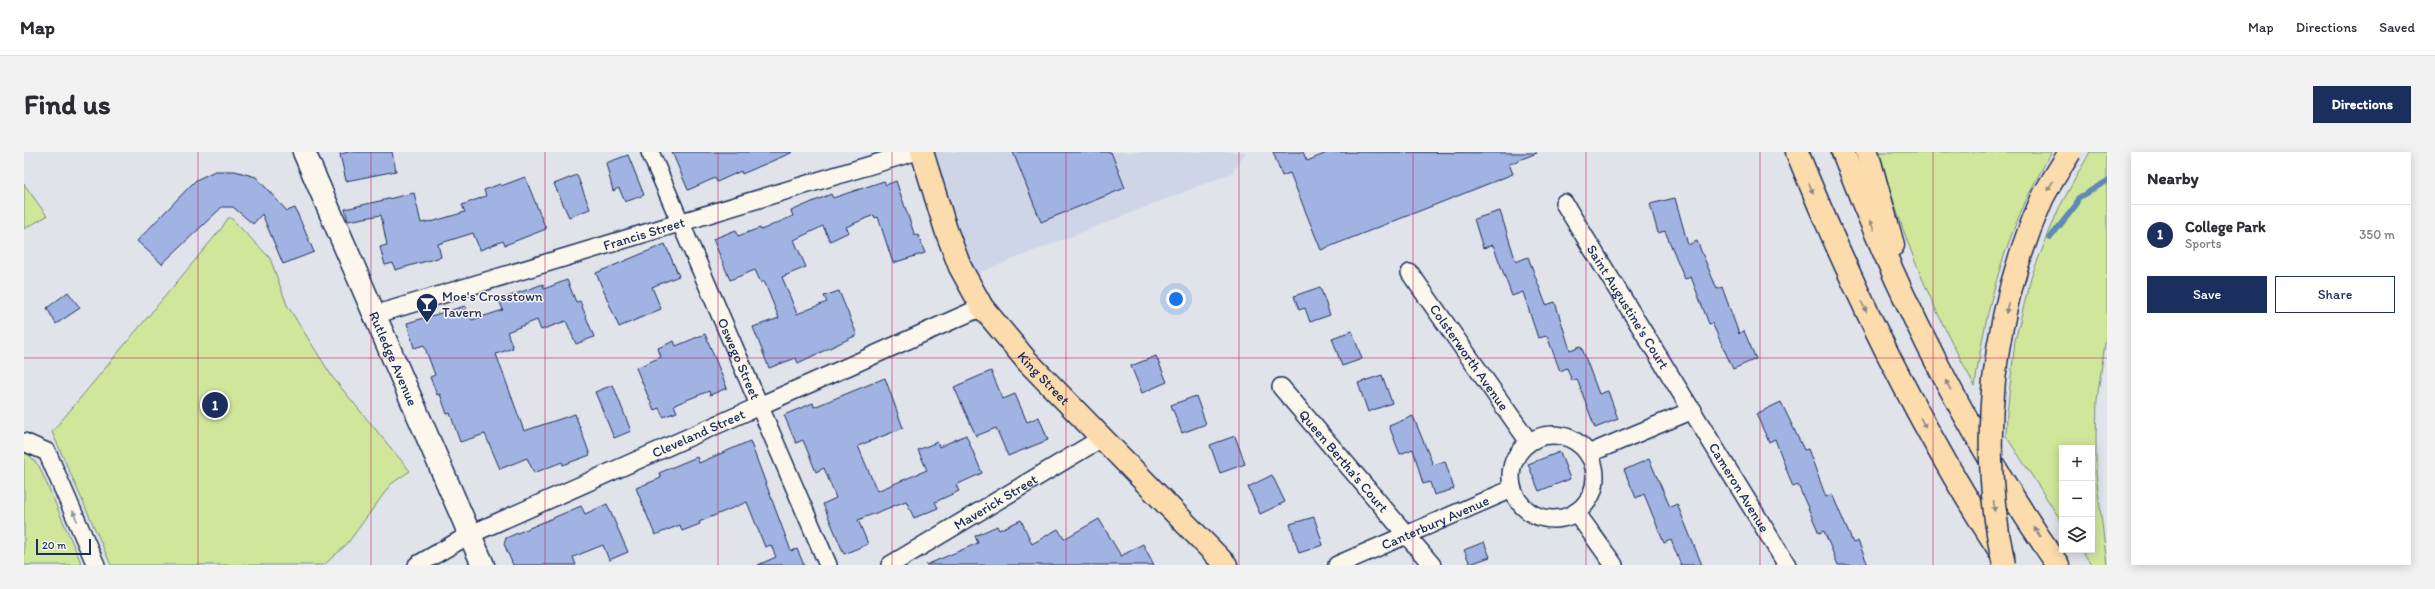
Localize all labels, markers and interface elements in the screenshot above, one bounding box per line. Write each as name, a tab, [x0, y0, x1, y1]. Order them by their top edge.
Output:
text: Map	[20, 16, 55, 39]
text: Map	[2248, 19, 2274, 36]
text: Directions	[2296, 19, 2357, 36]
text: Saved	[2379, 19, 2415, 36]
button: Directions	[2313, 86, 2411, 123]
text: Find us	[24, 87, 111, 121]
text: Nearby	[2147, 168, 2199, 188]
one-way arrow	[2047, 180, 2054, 192]
one-way arrow	[1809, 183, 1815, 195]
street label: Francis Street	[601, 213, 687, 254]
text: College Park	[2185, 218, 2266, 236]
one-way arrow	[1869, 220, 1875, 231]
text: 1	[2157, 227, 2163, 242]
text: 350 m	[2359, 227, 2395, 242]
text: Sports	[2185, 236, 2221, 251]
street label: Saint Augustine's Court	[1583, 242, 1673, 372]
button: Save	[2147, 276, 2267, 313]
button: Share	[2275, 276, 2395, 313]
place label: Moe's Crosstown Tavern	[442, 288, 543, 321]
your location	[1166, 289, 1186, 309]
bar icon: Moe's Crosstown Tavern	[414, 291, 440, 324]
street label: Colsterworth Avenue	[1426, 301, 1513, 414]
one-way arrow	[1861, 301, 1867, 313]
one-way arrow	[2003, 301, 2009, 314]
street label: Rutledge Avenue	[366, 309, 422, 409]
street label: Oswego Street	[714, 315, 764, 402]
street label: King Street	[1014, 348, 1074, 408]
one-way arrow	[1945, 379, 1951, 391]
pin: 1	[202, 390, 228, 420]
street label: Cleveland Street	[649, 405, 747, 461]
street label: Queen Bertha's Court	[1295, 406, 1392, 516]
one-way arrow	[1920, 417, 1926, 429]
street label: Cameron Avenue	[1705, 439, 1773, 535]
map controls	[2059, 445, 2095, 553]
button: +	[2059, 445, 2095, 481]
street label: Maverick Street	[951, 470, 1040, 533]
button: −	[2059, 481, 2095, 517]
street label: Canterbury Avenue	[1379, 491, 1492, 553]
one-way arrow	[1991, 500, 1998, 512]
one-way arrow	[72, 511, 78, 522]
button: layers	[2059, 517, 2095, 553]
one-way arrow	[2033, 527, 2041, 537]
scale bar	[36, 537, 91, 556]
text: 20 m	[42, 539, 66, 552]

